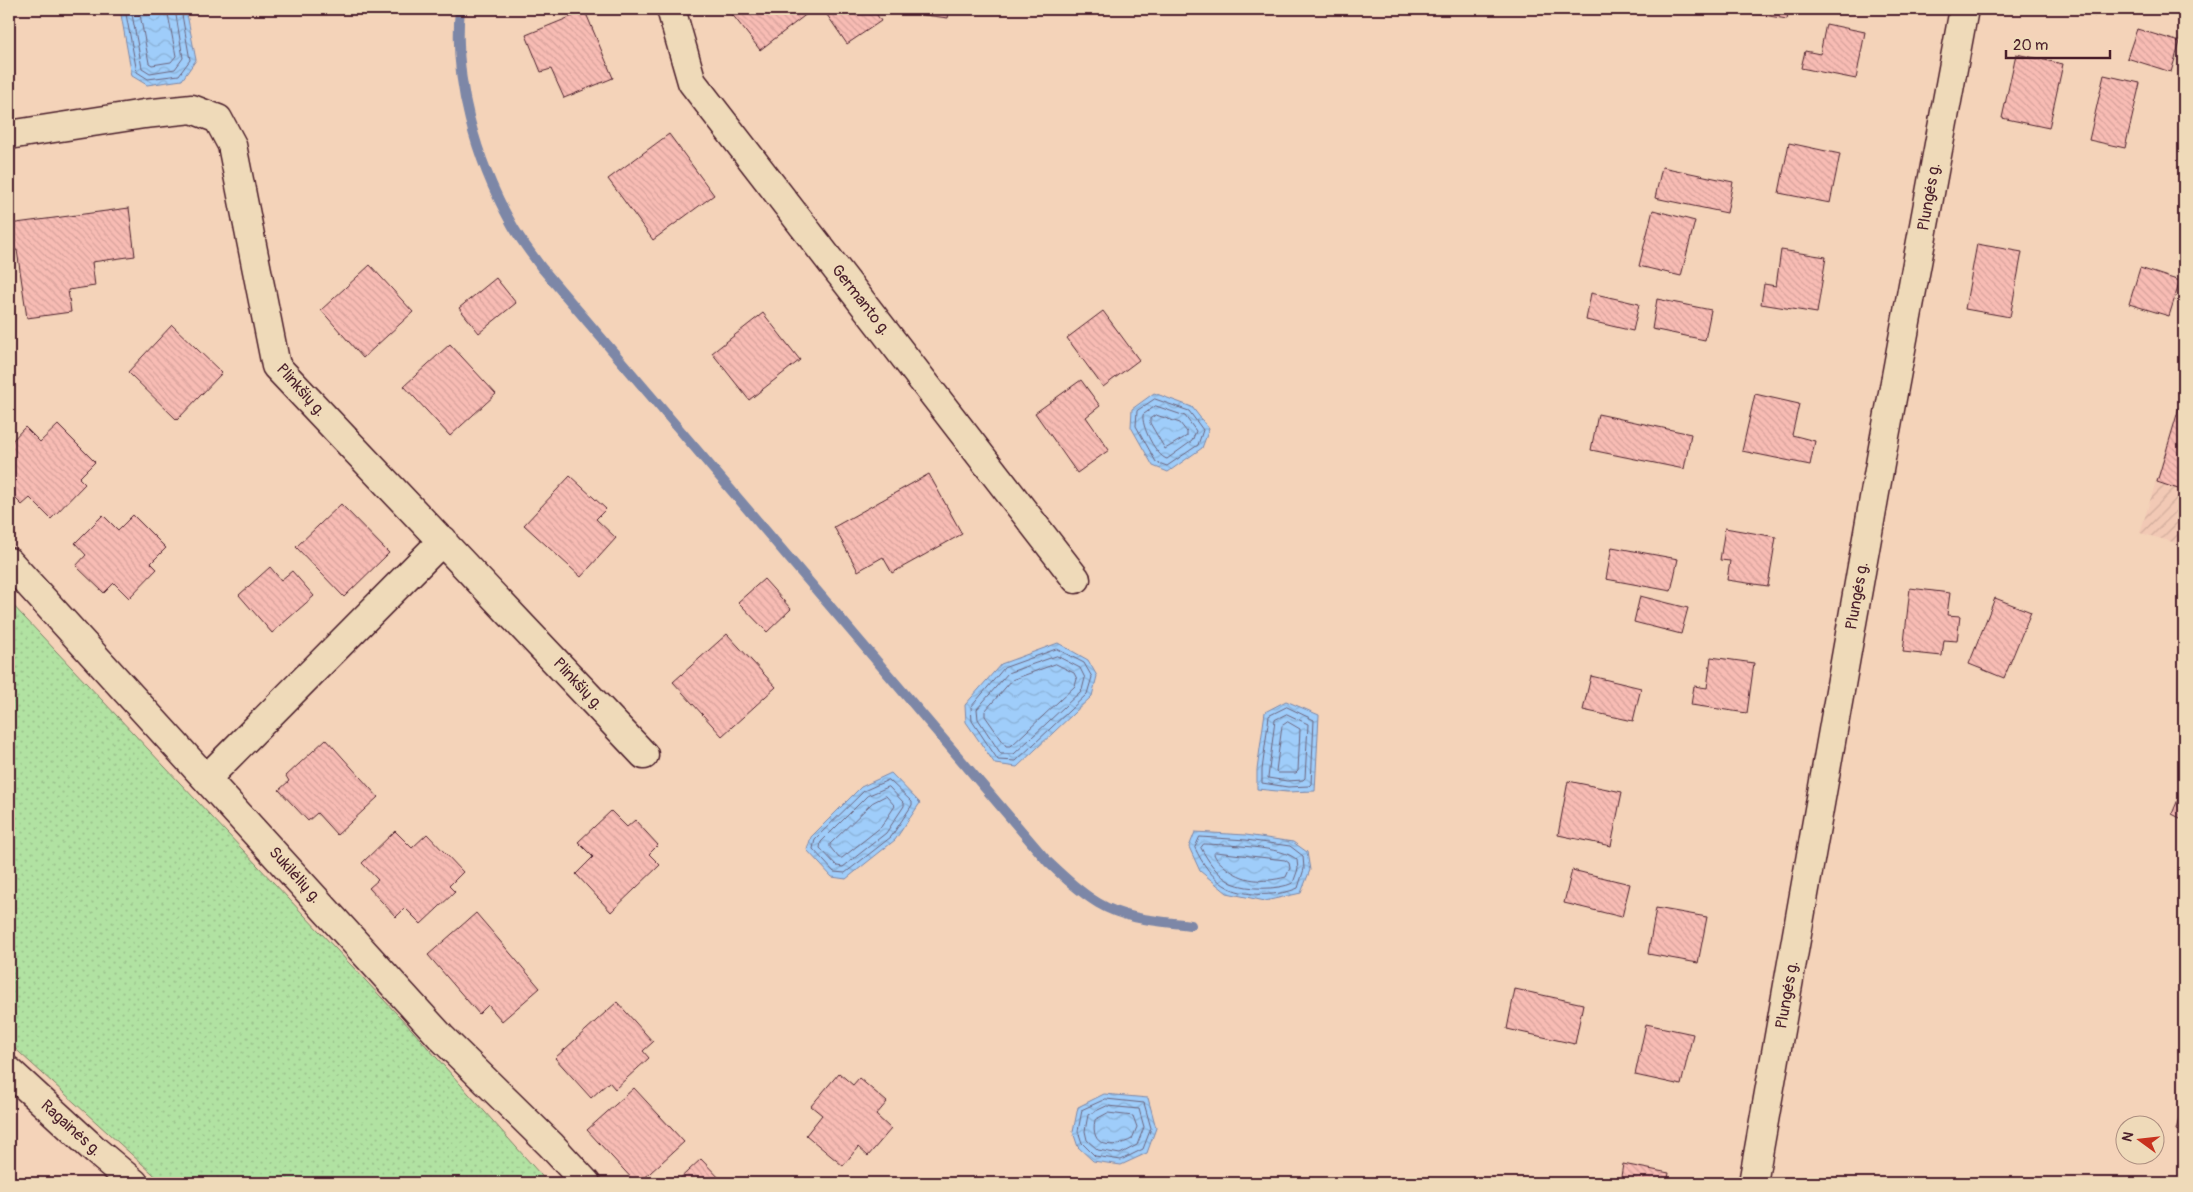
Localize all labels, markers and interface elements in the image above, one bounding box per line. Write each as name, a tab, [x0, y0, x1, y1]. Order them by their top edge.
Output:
scale bar	[2006, 28, 2109, 60]
text: 20 m	[2013, 36, 2048, 55]
street label: Plungės g.	[1913, 162, 1945, 232]
street label: Germanto g.	[827, 261, 895, 339]
street label: Plinkšių g.	[272, 359, 330, 421]
street label: Plungės g.	[1841, 561, 1873, 631]
street label: Plinkšių g.	[549, 654, 607, 714]
street label: Sukilėlių g.	[264, 843, 326, 907]
street label: Plungės g.	[1771, 960, 1803, 1030]
street label: Ragainės g.	[37, 1096, 105, 1160]
north arrow	[2116, 1114, 2166, 1164]
text: N	[2118, 1130, 2137, 1144]

